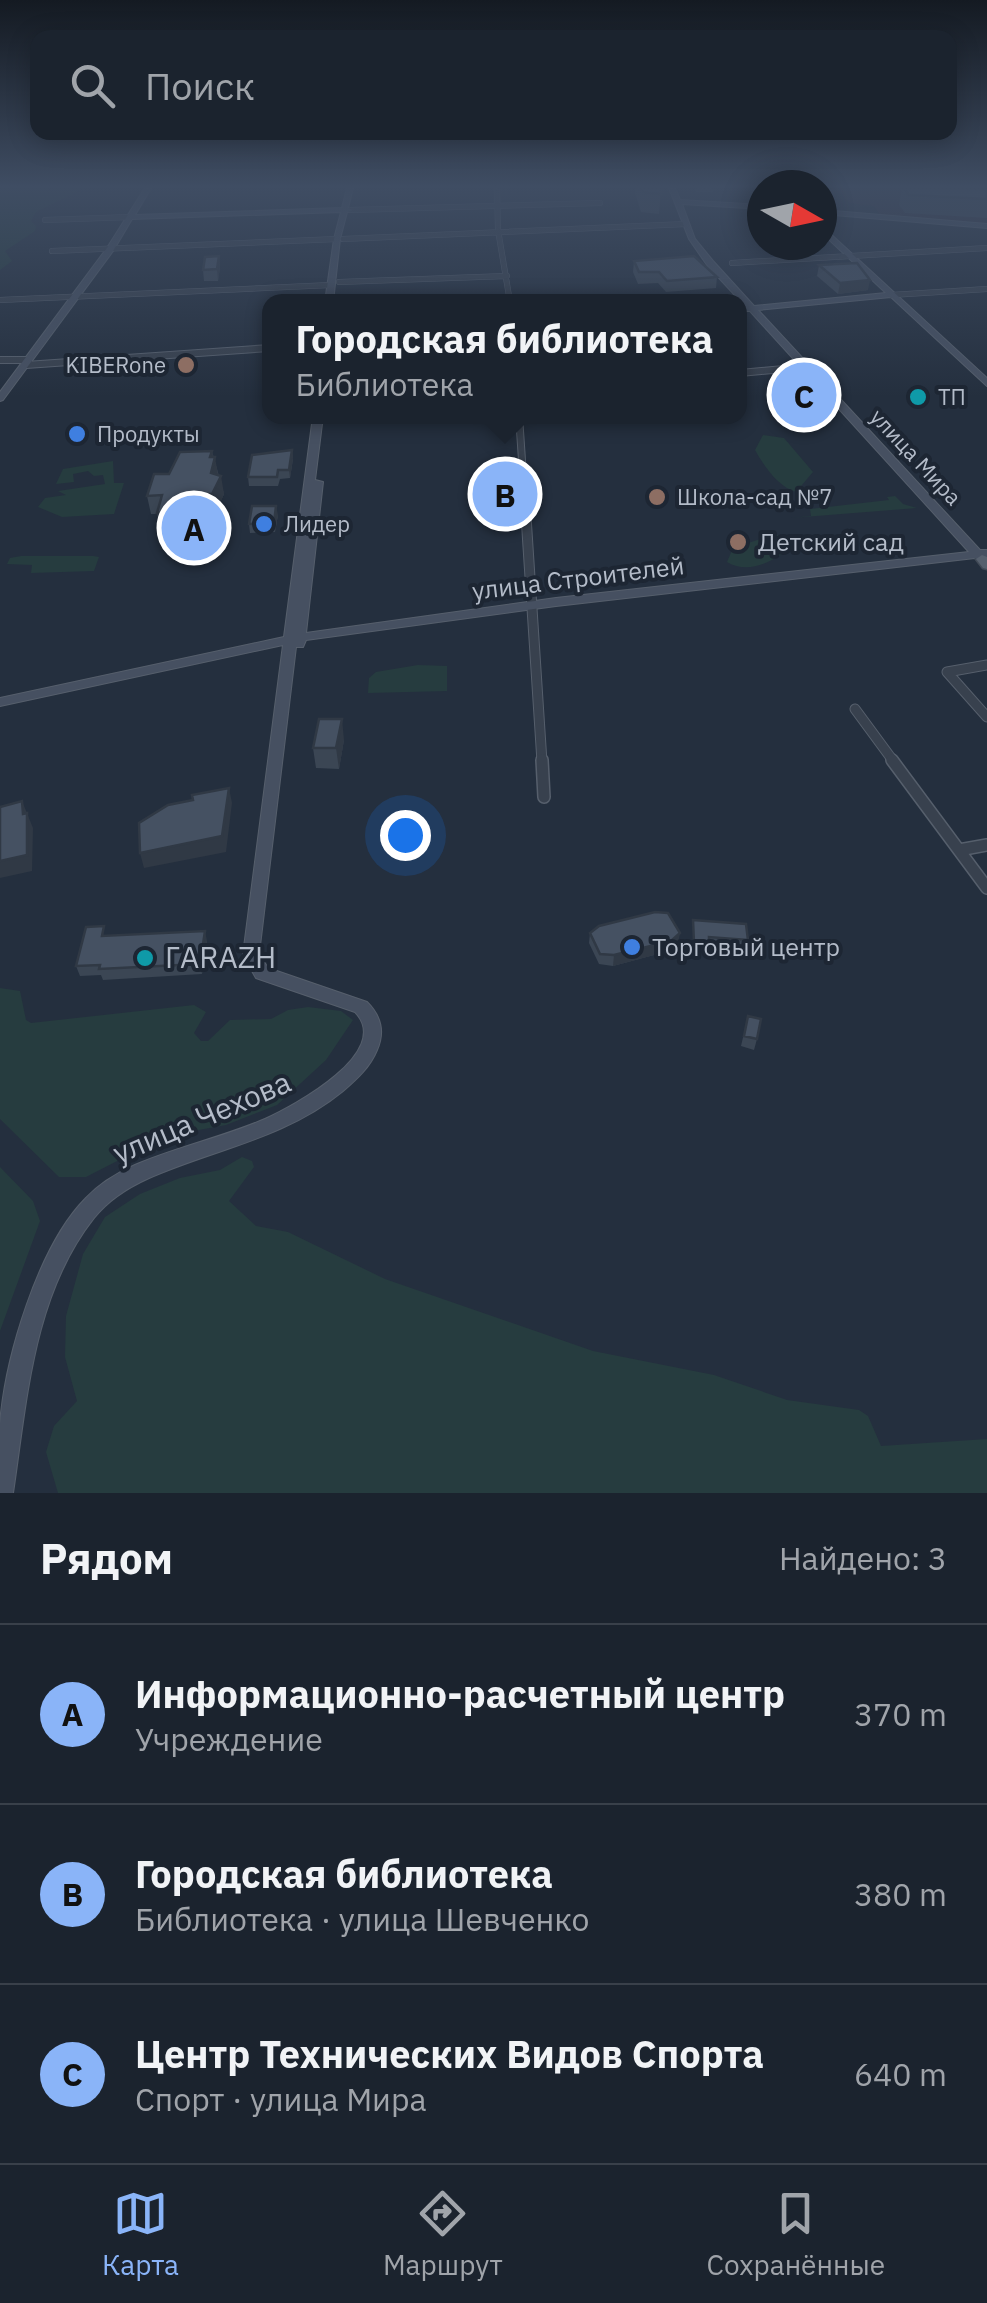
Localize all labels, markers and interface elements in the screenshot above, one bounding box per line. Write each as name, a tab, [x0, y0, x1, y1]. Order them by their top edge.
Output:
search box	[30, 30, 957, 140]
icon: search	[65, 58, 120, 113]
text: Поиск	[145, 61, 255, 110]
north arrow	[747, 170, 837, 260]
popup	[262, 294, 747, 424]
text: Городская библиотека	[296, 314, 713, 363]
place label: KIBERone	[65, 350, 166, 379]
marker: KIBERone	[175, 354, 197, 376]
pin: C	[772, 358, 836, 432]
text: Библиотека	[296, 363, 474, 405]
place label: ТП	[938, 382, 966, 411]
marker: ТП	[907, 386, 929, 408]
street label: улица Мира	[864, 402, 969, 511]
place label: Продукты	[97, 419, 200, 448]
marker: Продукты	[66, 423, 88, 445]
pin: B	[472, 456, 538, 532]
place label: Школа-сад №7	[677, 482, 833, 511]
marker: Школа-сад №7	[646, 486, 668, 508]
pin: A	[162, 490, 226, 566]
place label: Лидер	[284, 509, 350, 538]
marker: Лидер	[253, 513, 275, 535]
place label: Детский сад	[758, 525, 904, 558]
marker: Детский сад	[727, 531, 749, 553]
street label: улица Строителей	[470, 548, 686, 607]
your location	[380, 810, 431, 861]
place label: Торговый центр	[652, 930, 840, 963]
marker: Торговый центр	[621, 936, 643, 958]
place label: ГARAZH	[165, 937, 276, 976]
marker: ГARAZH	[134, 947, 156, 969]
street label: улица Чехова	[106, 1062, 296, 1172]
text: Рядом	[40, 1531, 173, 1586]
text: Найдено: 3	[779, 1537, 947, 1579]
text: Информационно-расчетный центр	[135, 1669, 785, 1718]
text: A	[62, 1693, 83, 1735]
text: 370 m	[854, 1693, 947, 1735]
text: Учреждение	[135, 1718, 323, 1760]
text: Городская библиотека	[135, 1849, 553, 1898]
text: B	[62, 1873, 83, 1915]
text: 380 m	[854, 1873, 947, 1915]
text: Библиотека · улица Шевченко	[135, 1898, 589, 1940]
text: Центр Технических Видов Спорта	[135, 2029, 764, 2078]
text: C	[62, 2053, 83, 2095]
text: 640 m	[854, 2053, 947, 2095]
text: Спорт · улица Мира	[135, 2078, 427, 2120]
tab: Карта	[102, 2186, 179, 2283]
tab: Маршрут	[383, 2186, 503, 2283]
tab: Сохранённые	[707, 2186, 885, 2283]

